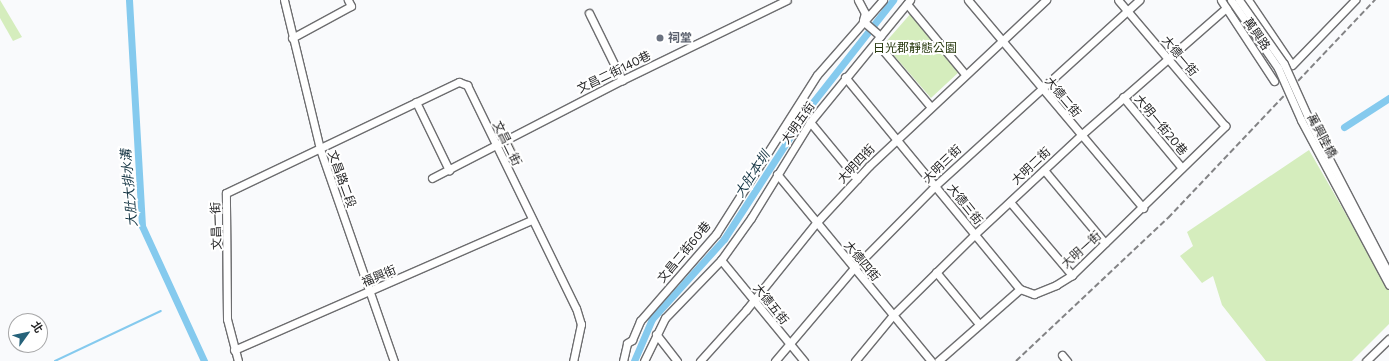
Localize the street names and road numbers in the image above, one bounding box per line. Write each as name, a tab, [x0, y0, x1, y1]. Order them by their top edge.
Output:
street label: 萬興路	[1241, 15, 1273, 53]
street label: 大德一街	[1159, 33, 1201, 79]
street label: 文昌二街140巷	[575, 48, 653, 96]
street label: 大德二街	[1042, 74, 1084, 120]
street label: 大明一街20巷	[1132, 92, 1190, 158]
street label: 大明五街	[778, 99, 818, 147]
street label: 萬興陸橋	[1304, 111, 1340, 161]
street label: 文昌二街	[490, 118, 524, 168]
street label: 大明四街	[834, 142, 878, 186]
street label: 大明三街	[920, 142, 964, 186]
street label: 大明二街	[1009, 144, 1053, 188]
street label: 文昌路二段	[325, 148, 359, 210]
street label: 大德三街	[944, 181, 986, 227]
street label: 文昌一街	[208, 202, 224, 250]
street label: 文昌二街60巷	[654, 219, 714, 285]
street label: 大明一街	[1058, 229, 1104, 271]
street label: 大德四街	[841, 238, 883, 284]
street label: 福興街	[360, 262, 398, 290]
street label: 大德五街	[750, 281, 792, 327]

